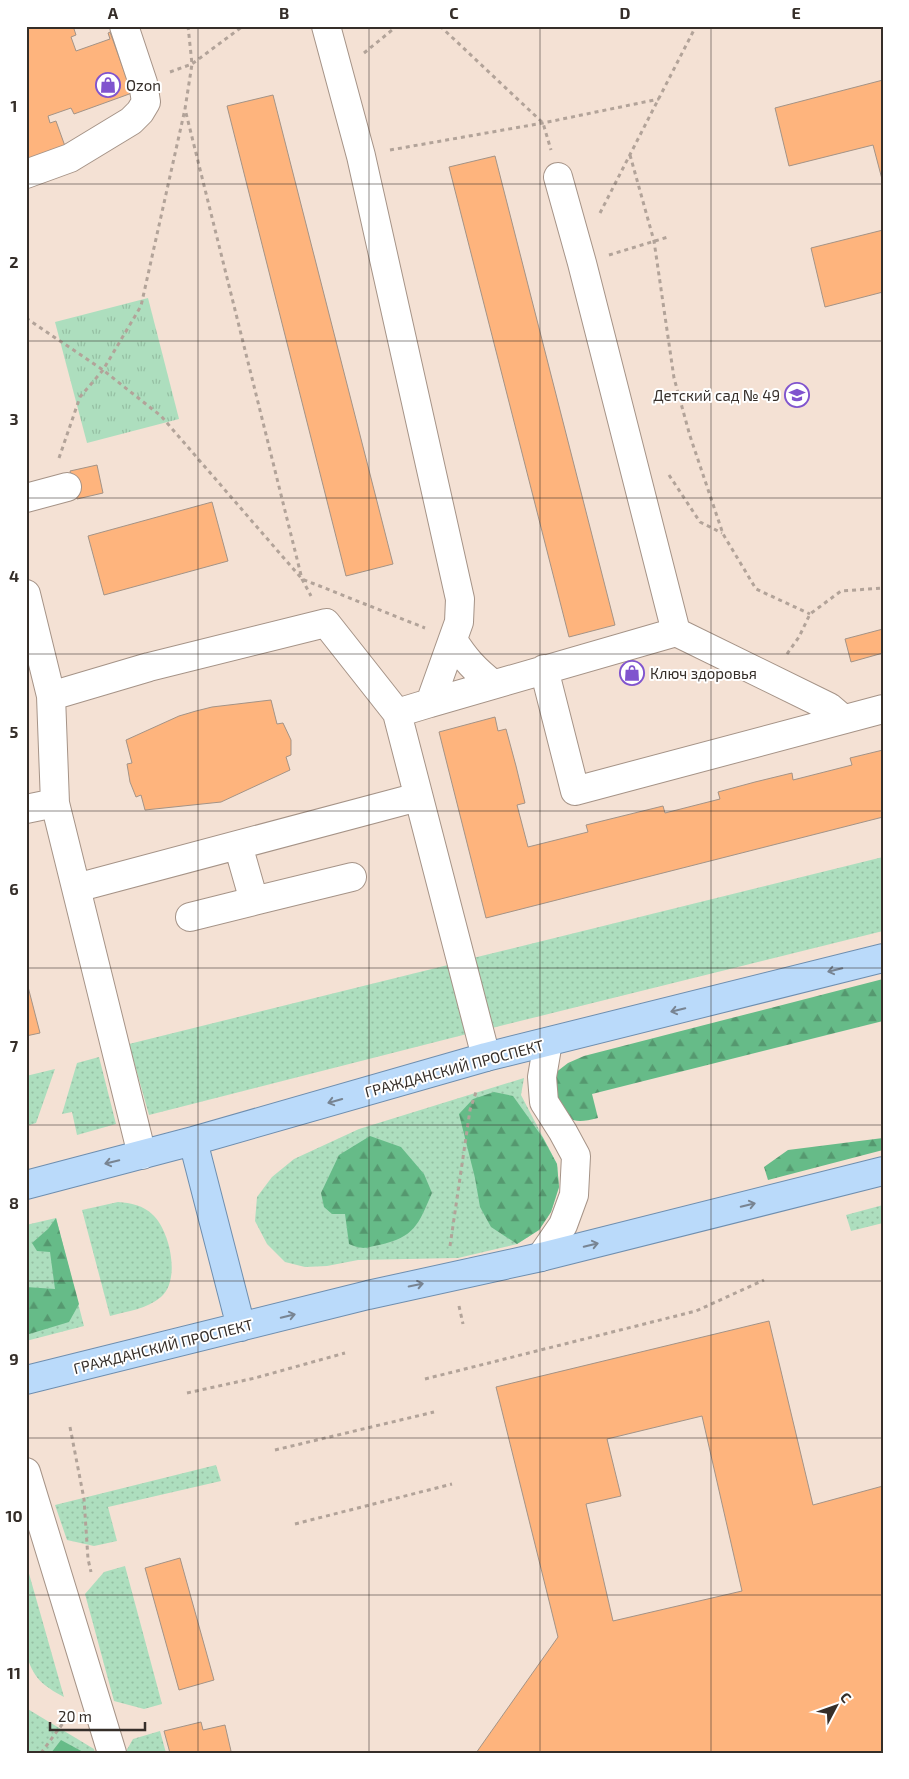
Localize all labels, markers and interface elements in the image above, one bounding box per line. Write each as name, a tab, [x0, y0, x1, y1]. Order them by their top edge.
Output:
text: A	[108, 3, 119, 22]
text: B	[279, 3, 289, 22]
text: C	[449, 3, 459, 22]
text: D	[620, 3, 631, 22]
text: E	[791, 3, 801, 22]
shop icon: Ozon	[95, 72, 121, 98]
place label: Ozon	[126, 76, 161, 94]
text: 1	[11, 96, 17, 115]
text: 2	[9, 252, 19, 271]
school or university icon: Детский сад № 49	[784, 382, 810, 408]
place label: Детский сад № 49	[653, 386, 780, 404]
text: 3	[9, 409, 19, 428]
text: 4	[9, 566, 19, 585]
shop icon: Ключ здоровья	[619, 660, 645, 686]
place label: Ключ здоровья	[650, 664, 757, 682]
text: 5	[10, 722, 19, 741]
text: 6	[9, 879, 19, 898]
one-way arrow	[828, 966, 844, 975]
one-way arrow	[670, 1005, 686, 1015]
street label: ГРАЖДАНСКИЙ ПРОСПЕКТ	[363, 1035, 546, 1101]
text: 7	[10, 1036, 19, 1055]
one-way arrow	[327, 1096, 343, 1106]
one-way arrow	[105, 1158, 121, 1167]
text: 8	[9, 1193, 19, 1212]
one-way arrow	[740, 1200, 756, 1209]
one-way arrow	[582, 1239, 598, 1249]
one-way arrow	[407, 1280, 423, 1289]
one-way arrow	[279, 1310, 295, 1320]
street label: ГРАЖДАНСКИЙ ПРОСПЕКТ	[71, 1315, 255, 1377]
text: 9	[9, 1349, 19, 1368]
text: 10	[5, 1506, 23, 1525]
text: 11	[7, 1663, 21, 1682]
north arrow	[812, 1682, 862, 1732]
text: С	[837, 1688, 855, 1706]
scale bar	[50, 1699, 145, 1731]
text: 20 m	[58, 1707, 92, 1725]

